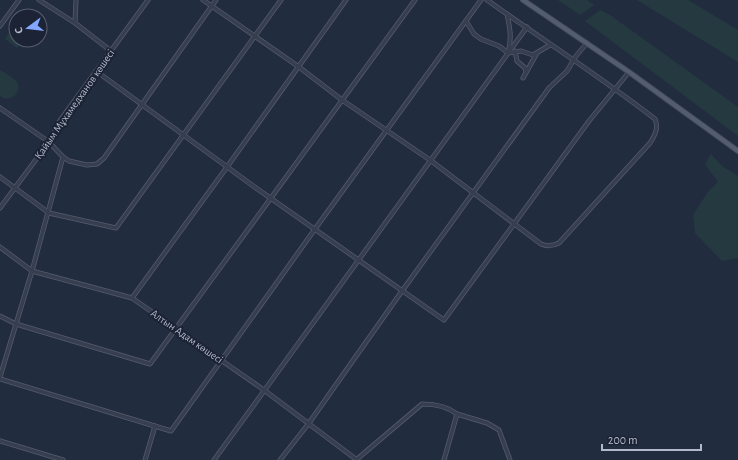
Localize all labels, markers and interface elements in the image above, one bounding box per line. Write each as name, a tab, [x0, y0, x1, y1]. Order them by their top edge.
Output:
north arrow	[8, 8, 48, 48]
text: С	[13, 26, 25, 35]
street label: Қайым Мұхамедханов көшесі	[32, 47, 117, 161]
street label: Алтын Адам көшесі	[149, 307, 225, 365]
scale bar	[602, 426, 701, 452]
text: 200 m	[608, 434, 638, 446]

